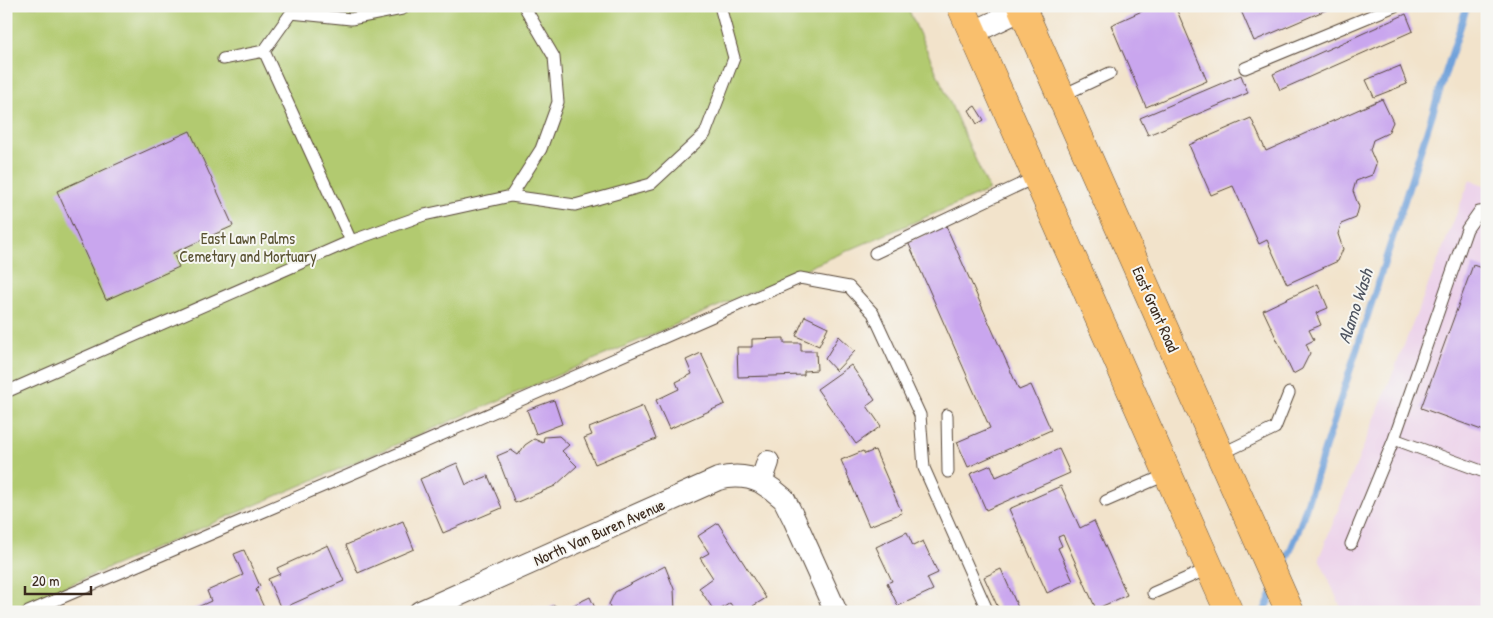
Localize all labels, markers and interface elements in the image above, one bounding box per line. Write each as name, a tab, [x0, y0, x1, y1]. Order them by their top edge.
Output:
park label: East Lawn Palms Cemetary and Mortuary	[179, 227, 317, 267]
street label: East Grant Road	[1127, 263, 1185, 355]
water label: Alamo Wash	[1331, 264, 1379, 346]
street label: North Van Buren Avenue	[530, 493, 669, 571]
scale bar	[25, 563, 91, 595]
text: 20 m	[32, 570, 59, 591]

